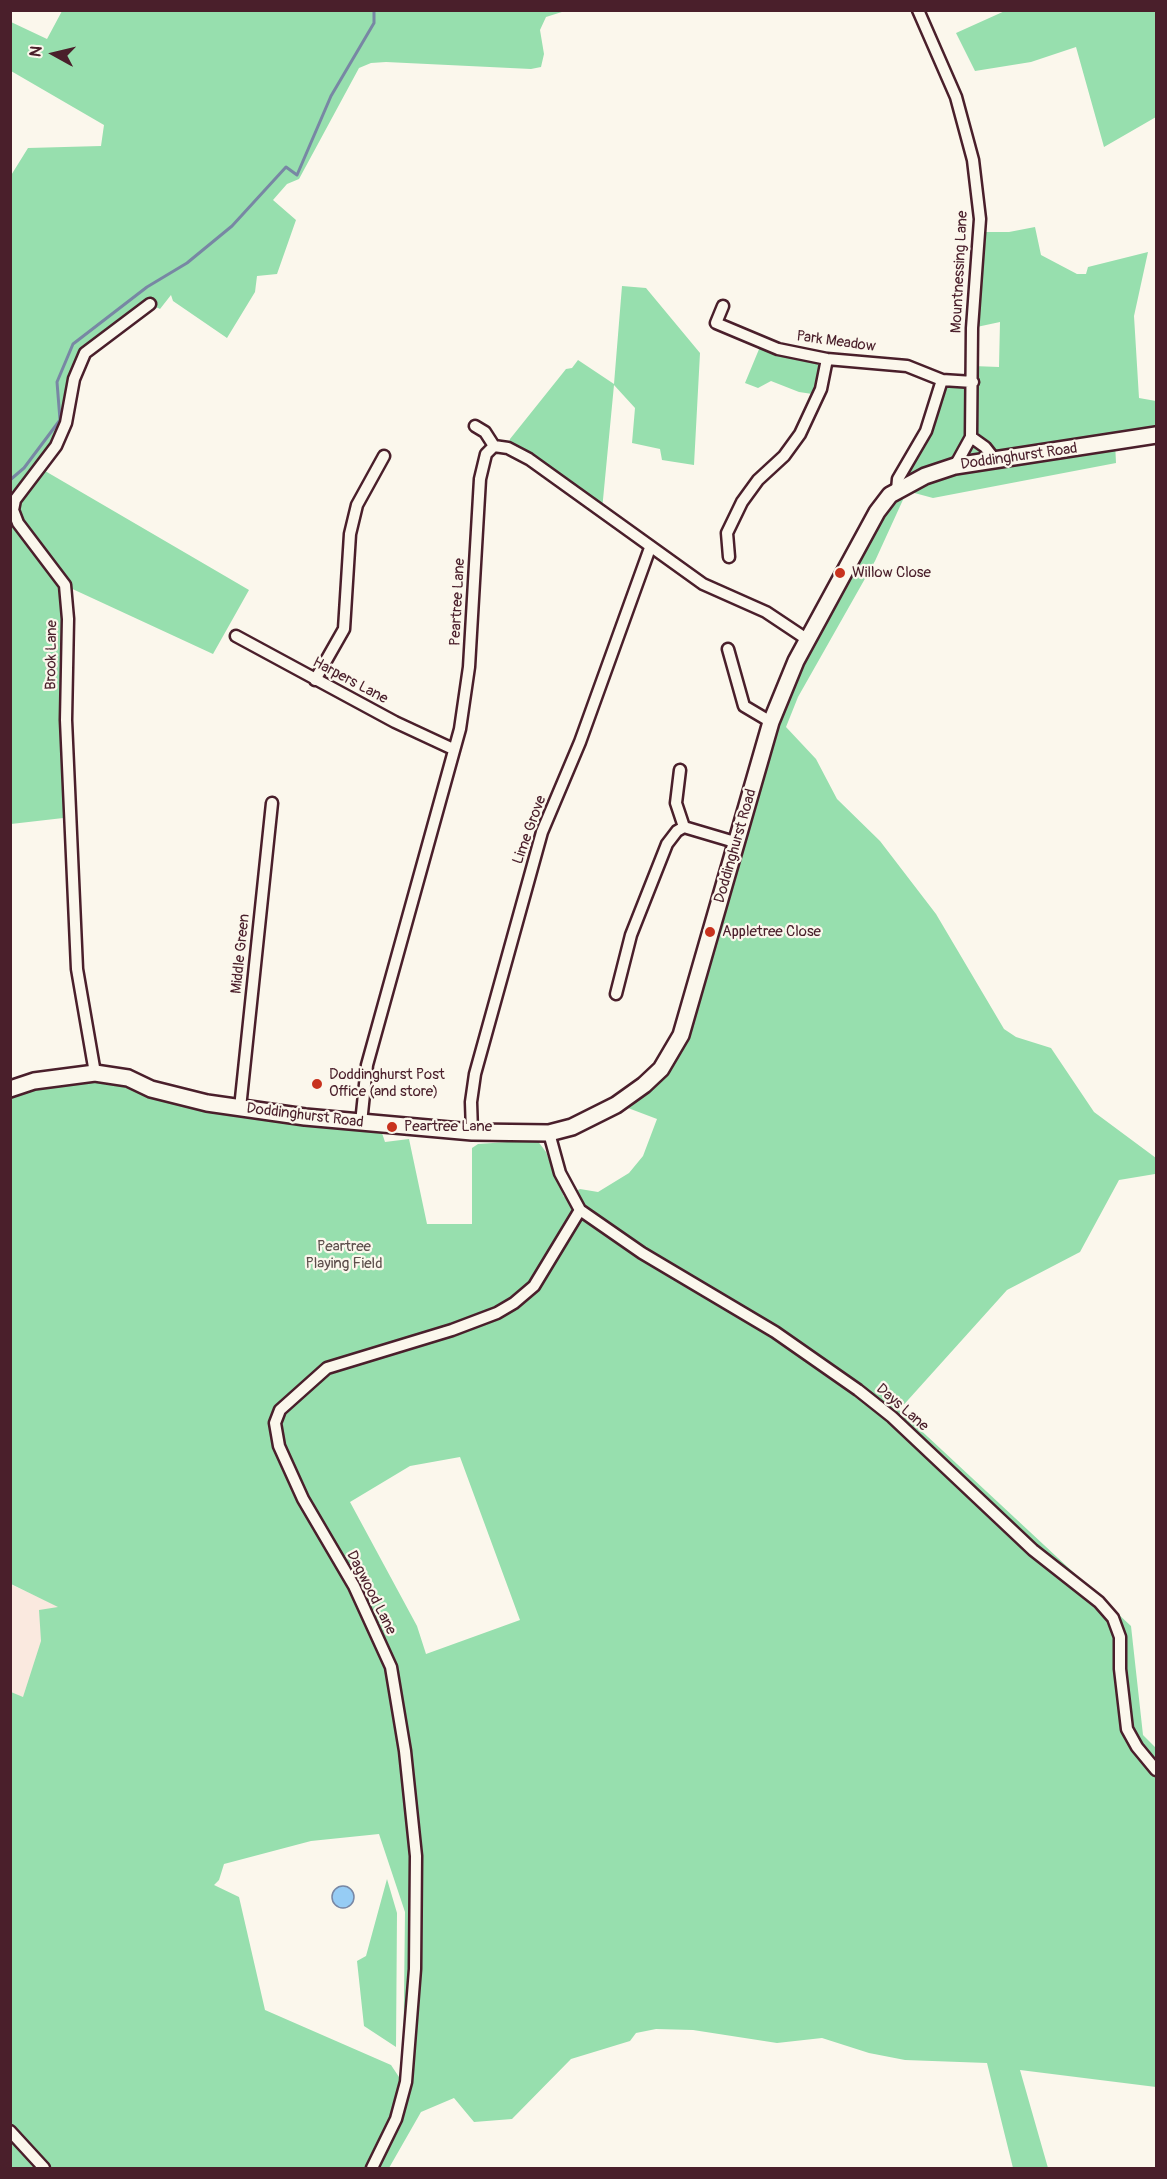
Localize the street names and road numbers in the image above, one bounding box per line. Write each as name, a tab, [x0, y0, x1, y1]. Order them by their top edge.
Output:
street label: Mountnessing Lane	[948, 210, 972, 334]
street label: Park Meadow	[795, 328, 877, 356]
street label: Doddinghurst Road	[959, 440, 1079, 474]
street label: Peartree Lane	[447, 558, 469, 646]
street label: Brook Lane	[42, 620, 62, 690]
street label: Harpers Lane	[309, 654, 391, 708]
street label: Doddinghurst Road	[711, 787, 761, 905]
street label: Lime Grove	[509, 793, 551, 867]
street label: Middle Green	[228, 913, 254, 995]
street label: Doddinghurst Road	[245, 1100, 365, 1132]
street label: Days Lane	[872, 1380, 932, 1436]
street label: Dagwood Lane	[342, 1548, 400, 1638]

